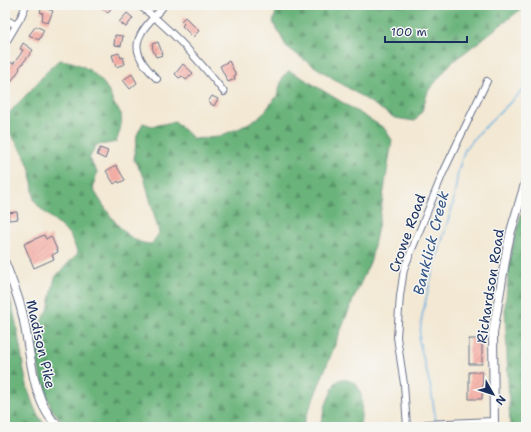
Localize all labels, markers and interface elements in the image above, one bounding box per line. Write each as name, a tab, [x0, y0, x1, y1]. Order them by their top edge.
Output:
scale bar	[385, 18, 467, 44]
text: 100 m	[391, 24, 427, 40]
water label: Banklick Creek	[408, 188, 454, 297]
street label: Crowe Road	[384, 191, 430, 275]
street label: Richardson Road	[472, 227, 508, 345]
street label: Madison Pike	[22, 298, 60, 390]
north arrow	[473, 374, 513, 414]
text: N	[492, 392, 509, 408]

